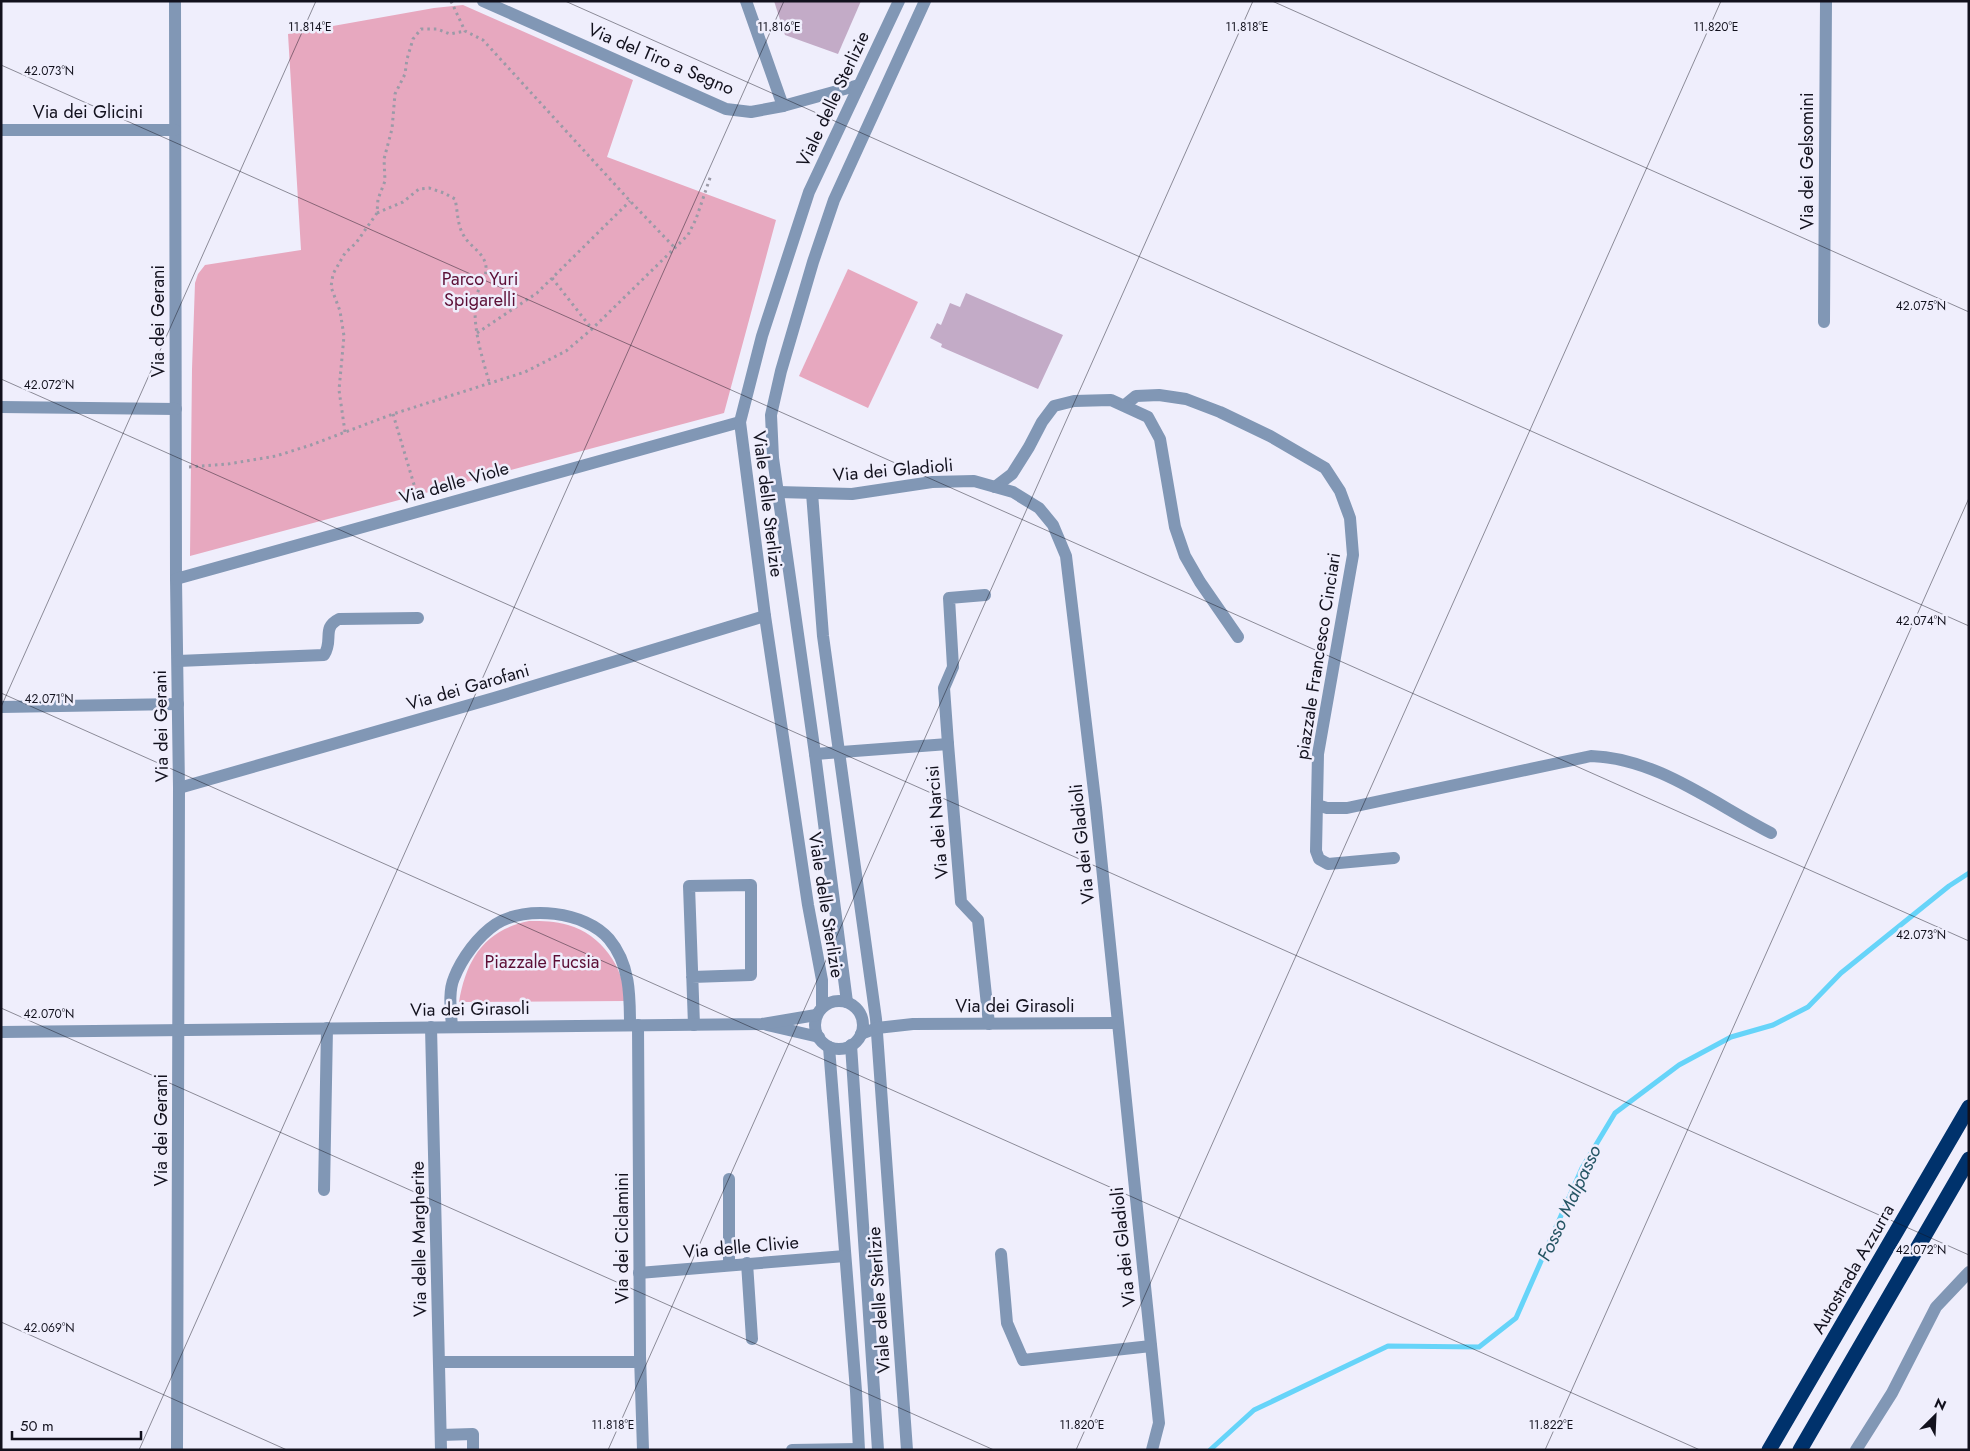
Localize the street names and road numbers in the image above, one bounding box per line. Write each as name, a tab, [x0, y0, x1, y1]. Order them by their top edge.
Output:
street label: Via del Tiro a Segno	[584, 16, 738, 102]
street label: Viale delle Sterlizie	[790, 27, 876, 171]
street label: Via dei Gelsomini	[1794, 92, 1820, 230]
street label: Via dei Glicini	[33, 99, 143, 125]
street label: Via dei Gerani	[145, 265, 171, 377]
street label: Viale delle Sterlizie	[746, 429, 790, 579]
street label: Via dei Gladioli	[832, 452, 954, 488]
street label: Via delle Viole	[396, 455, 512, 511]
street label: piazzale Francesco Cinciari	[1289, 551, 1347, 761]
street label: Via dei Garofani	[404, 657, 532, 717]
street label: Via dei Gerani	[147, 670, 175, 782]
street label: Via dei Narcisi	[919, 764, 955, 880]
street label: Via dei Gladioli	[1063, 783, 1101, 905]
street label: Viale delle Sterlizie	[802, 830, 850, 980]
street label: Via dei Girasoli	[955, 993, 1075, 1019]
street label: Via dei Girasoli	[410, 995, 530, 1023]
street label: Via dei Gerani	[148, 1074, 174, 1186]
street label: Via delle Margherite	[405, 1161, 433, 1317]
street label: Via dei Ciclamini	[609, 1172, 635, 1304]
street label: Via dei Gladioli	[1104, 1186, 1142, 1308]
street label: Autostrada Azzurra	[1805, 1199, 1901, 1339]
street label: Viale delle Sterlizie	[861, 1226, 897, 1374]
street label: Via delle Clivie	[682, 1229, 800, 1265]

